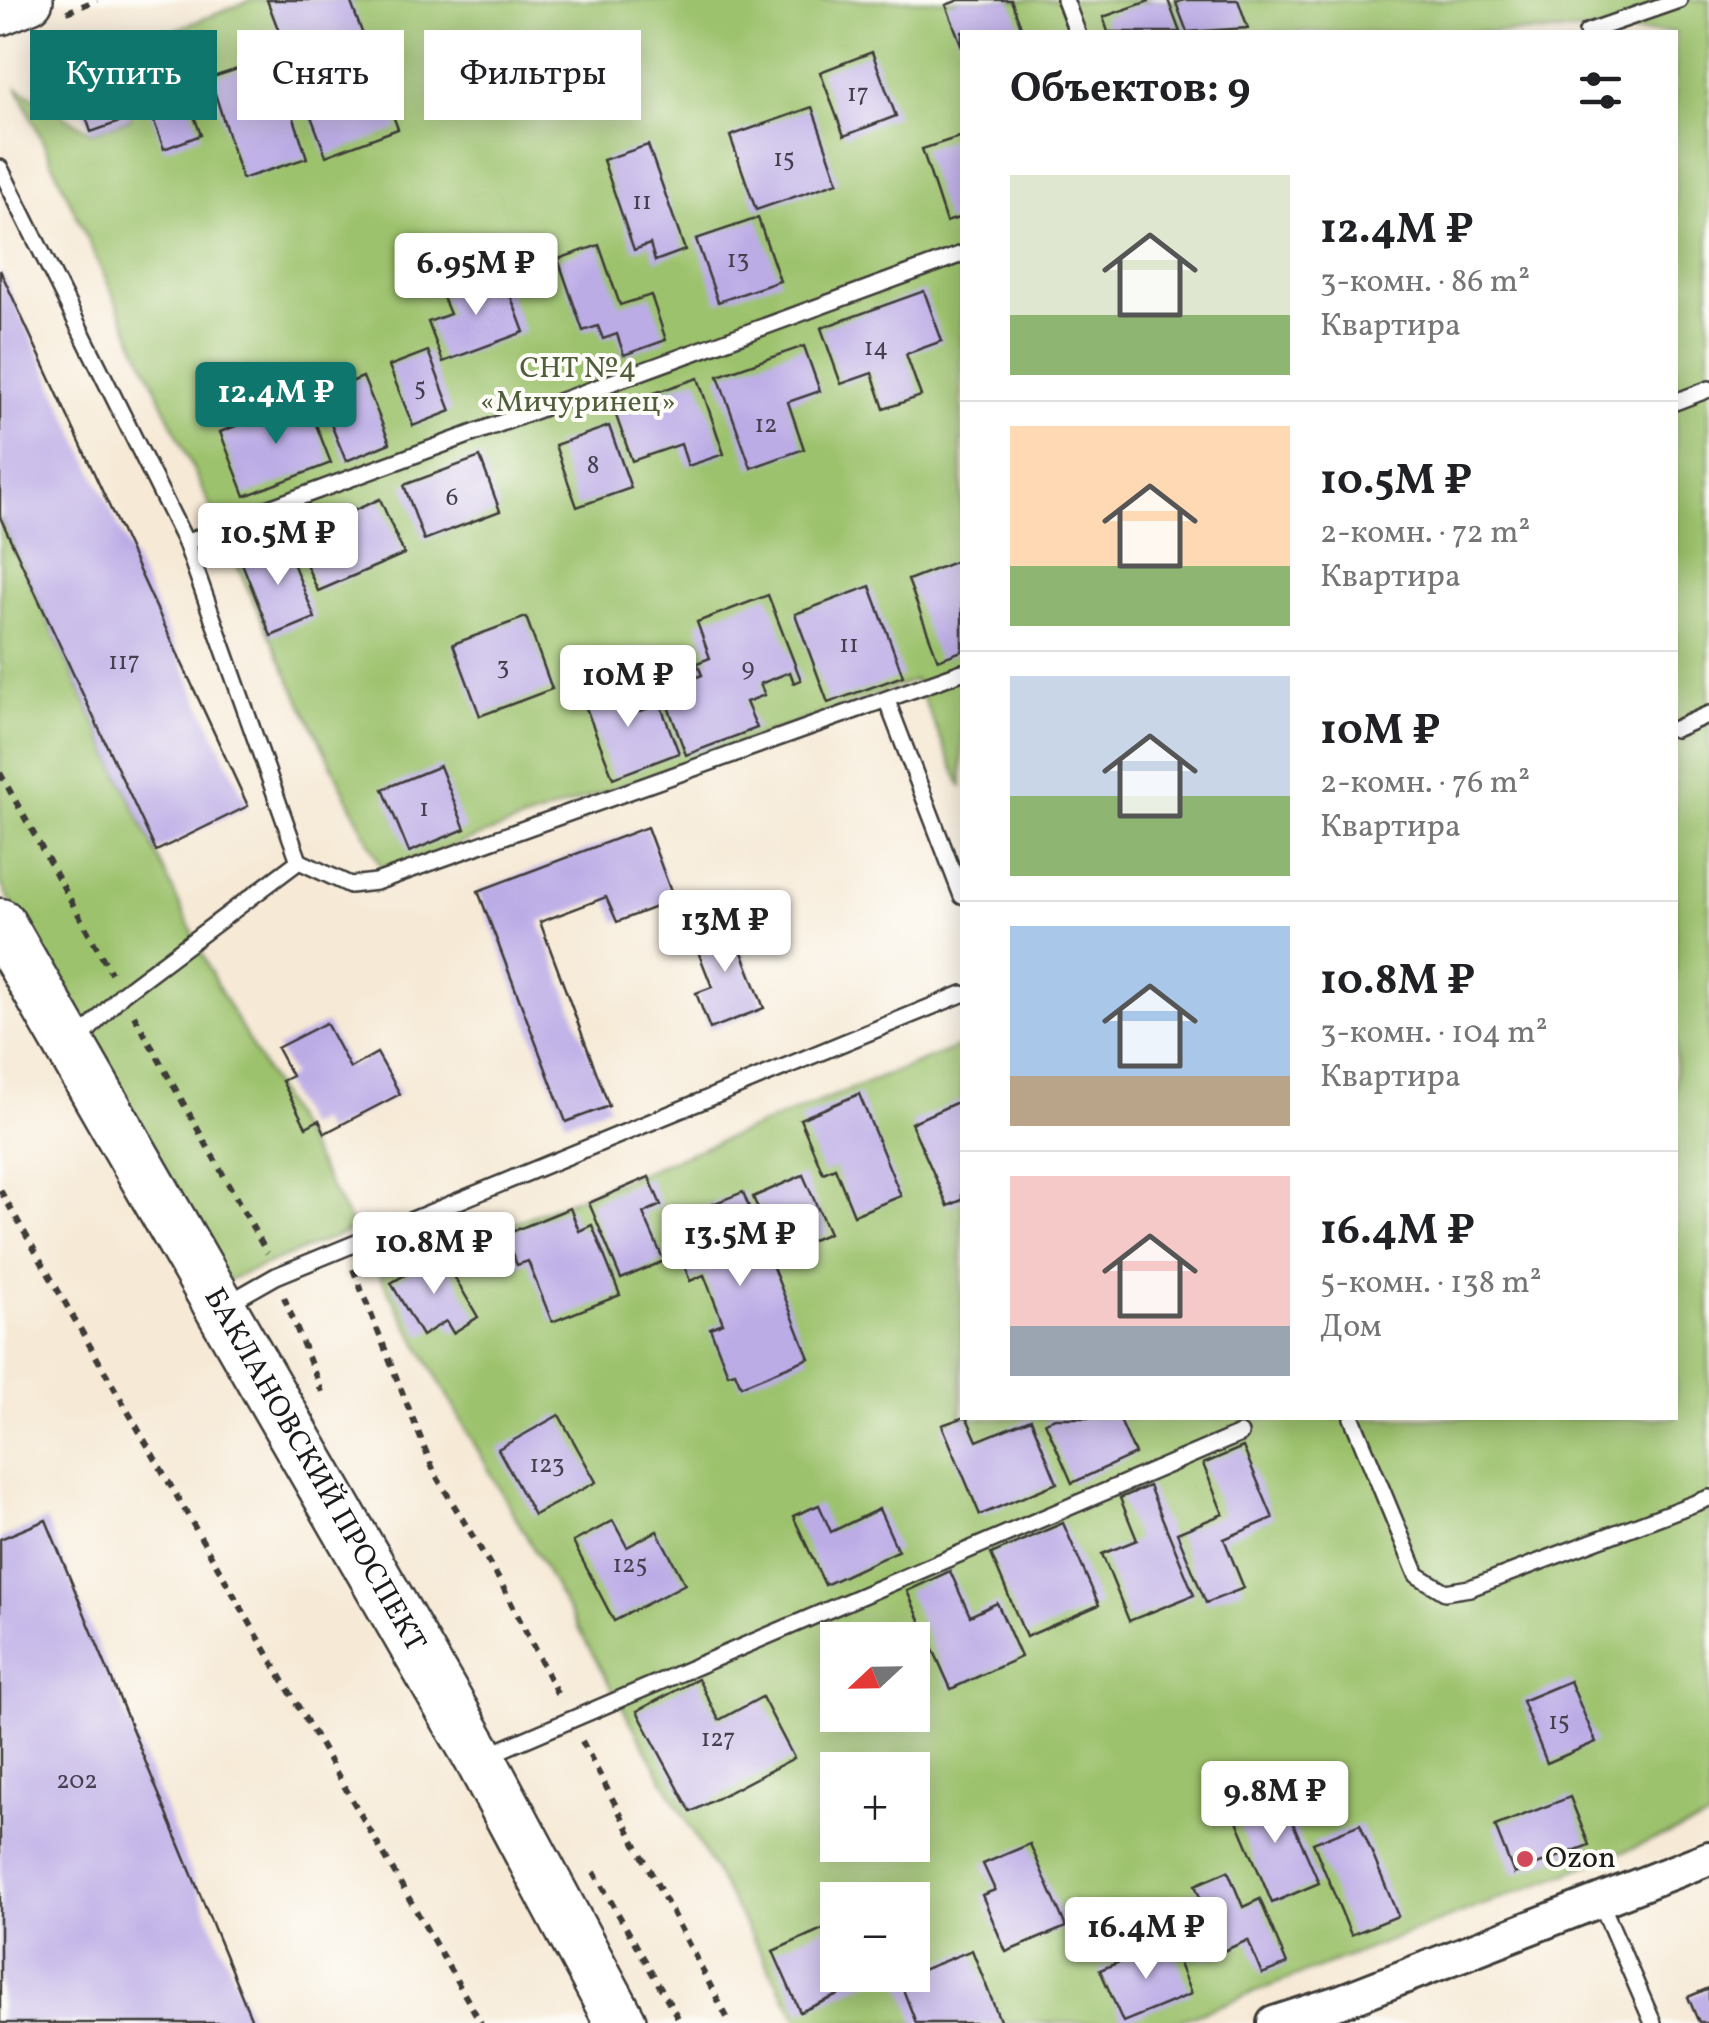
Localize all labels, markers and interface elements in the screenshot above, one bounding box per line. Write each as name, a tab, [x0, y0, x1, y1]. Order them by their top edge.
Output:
chip: Купить	[30, 30, 217, 120]
chip: Снять	[237, 30, 404, 120]
chip: Фильтры	[424, 30, 641, 120]
text: Объектов: 9	[1010, 61, 1250, 120]
icon: filters	[1573, 63, 1628, 118]
house number: 17	[847, 77, 869, 112]
house number: 15	[773, 142, 795, 177]
house number: 11	[632, 185, 652, 220]
text: 12.4M ₽	[1320, 202, 1474, 261]
icon: home	[1090, 215, 1210, 335]
pin: 6.95M ₽	[384, 233, 568, 318]
text: 6.95M ₽	[417, 243, 535, 287]
house number: 13	[727, 243, 749, 278]
text: 3-комн. · 86 m²	[1320, 261, 1530, 305]
text: Квартира	[1320, 305, 1461, 349]
house number: 14	[864, 331, 888, 366]
park label: СНТ №4 «Мичуринец»	[480, 348, 676, 424]
pin: 12.4M ₽	[184, 362, 368, 447]
house number: 5	[414, 371, 426, 406]
text: 12.4M ₽	[217, 372, 335, 416]
house number: 12	[754, 408, 778, 443]
house number: 8	[587, 449, 599, 484]
text: 10.5M ₽	[1320, 453, 1472, 512]
icon: home	[1090, 466, 1210, 586]
house number: 6	[446, 481, 458, 516]
pin: 10.5M ₽	[186, 503, 370, 588]
text: 2-комн. · 72 m²	[1320, 512, 1530, 556]
text: 10.5M ₽	[220, 513, 336, 557]
text: Квартира	[1320, 556, 1461, 600]
house number: 11	[839, 628, 859, 663]
house number: 117	[108, 645, 140, 680]
pin: 10M ₽	[558, 645, 698, 730]
house number: 3	[497, 650, 509, 685]
house number: 9	[742, 651, 755, 686]
text: 10M ₽	[582, 655, 674, 699]
text: 10M ₽	[1320, 703, 1441, 762]
icon: home	[1090, 716, 1210, 836]
text: 2-комн. · 76 m²	[1320, 762, 1530, 806]
house number: 1	[419, 792, 429, 827]
text: Квартира	[1320, 806, 1461, 850]
pin: 13M ₽	[655, 890, 795, 975]
text: 13M ₽	[681, 900, 769, 944]
text: 10.8M ₽	[1320, 953, 1475, 1012]
icon: home	[1090, 966, 1210, 1086]
text: 3-комн. · 104 m²	[1320, 1012, 1548, 1056]
text: Квартира	[1320, 1056, 1461, 1100]
text: 16.4M ₽	[1320, 1203, 1475, 1262]
pin: 13.5M ₽	[648, 1204, 832, 1289]
pin: 10.8M ₽	[342, 1212, 526, 1297]
text: 13.5M ₽	[684, 1214, 796, 1258]
icon: home	[1090, 1216, 1210, 1336]
text: 10.8M ₽	[375, 1222, 493, 1266]
text: 5-комн. · 138 m²	[1320, 1262, 1542, 1306]
street label: БАКЛАНОВСКИЙ ПРОСПЕКТ	[193, 1280, 435, 1660]
text: Дом	[1320, 1306, 1382, 1350]
house number: 123	[529, 1448, 565, 1483]
house number: 125	[612, 1548, 648, 1583]
north arrow	[820, 1622, 930, 1732]
map controls	[820, 1622, 930, 1992]
house number: 15	[1548, 1705, 1570, 1740]
house number: 127	[701, 1722, 735, 1757]
button: +	[820, 1752, 930, 1862]
pin: 9.8M ₽	[1194, 1761, 1356, 1846]
house number: 202	[56, 1764, 98, 1799]
text: 9.8M ₽	[1223, 1771, 1327, 1815]
place label: Ozon	[1545, 1838, 1616, 1880]
marker: Ozon	[1514, 1848, 1536, 1870]
button: −	[820, 1882, 930, 1992]
pin: 16.4M ₽	[1054, 1897, 1238, 1982]
text: 16.4M ₽	[1087, 1907, 1205, 1951]

